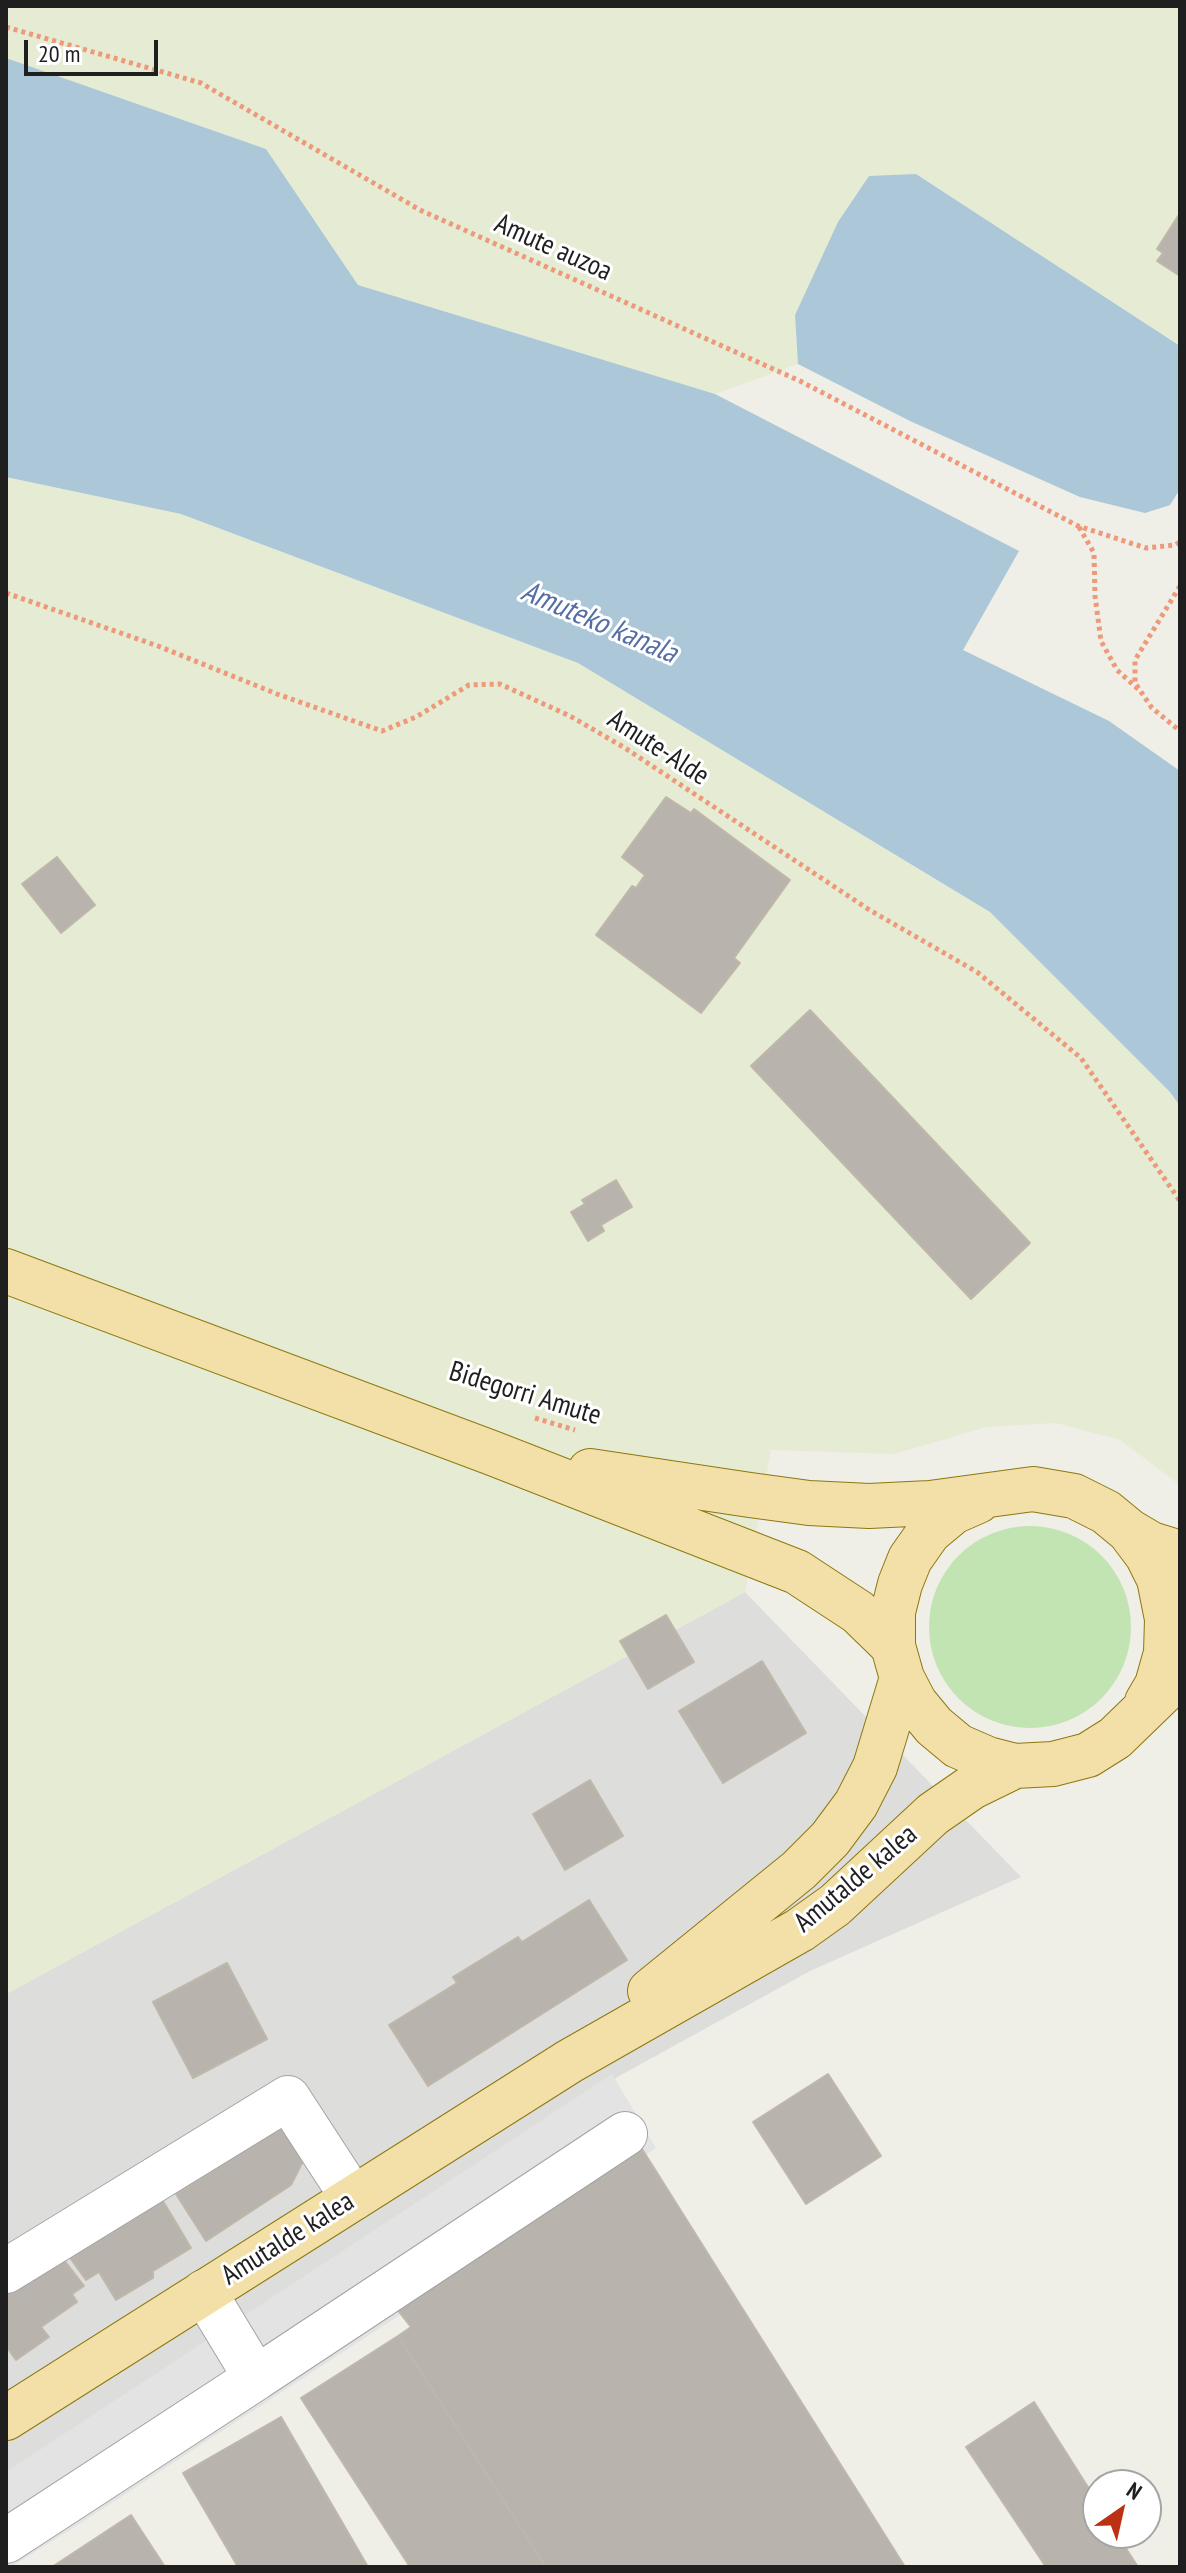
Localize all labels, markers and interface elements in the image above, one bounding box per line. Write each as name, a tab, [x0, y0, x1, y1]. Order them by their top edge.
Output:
scale bar	[28, 24, 162, 74]
text: 20 m	[38, 38, 80, 69]
street label: Amute auzoa	[489, 207, 617, 289]
water label: Amuteko kanala	[516, 574, 682, 672]
street label: Amute-Alde	[601, 703, 715, 793]
street label: Bidegorri Amute	[445, 1355, 605, 1433]
street label: Amutalde kalea	[788, 1818, 924, 1940]
street label: Amutalde kalea	[215, 2185, 361, 2293]
north arrow	[1082, 2469, 1162, 2549]
text: N	[1122, 2476, 1147, 2506]

